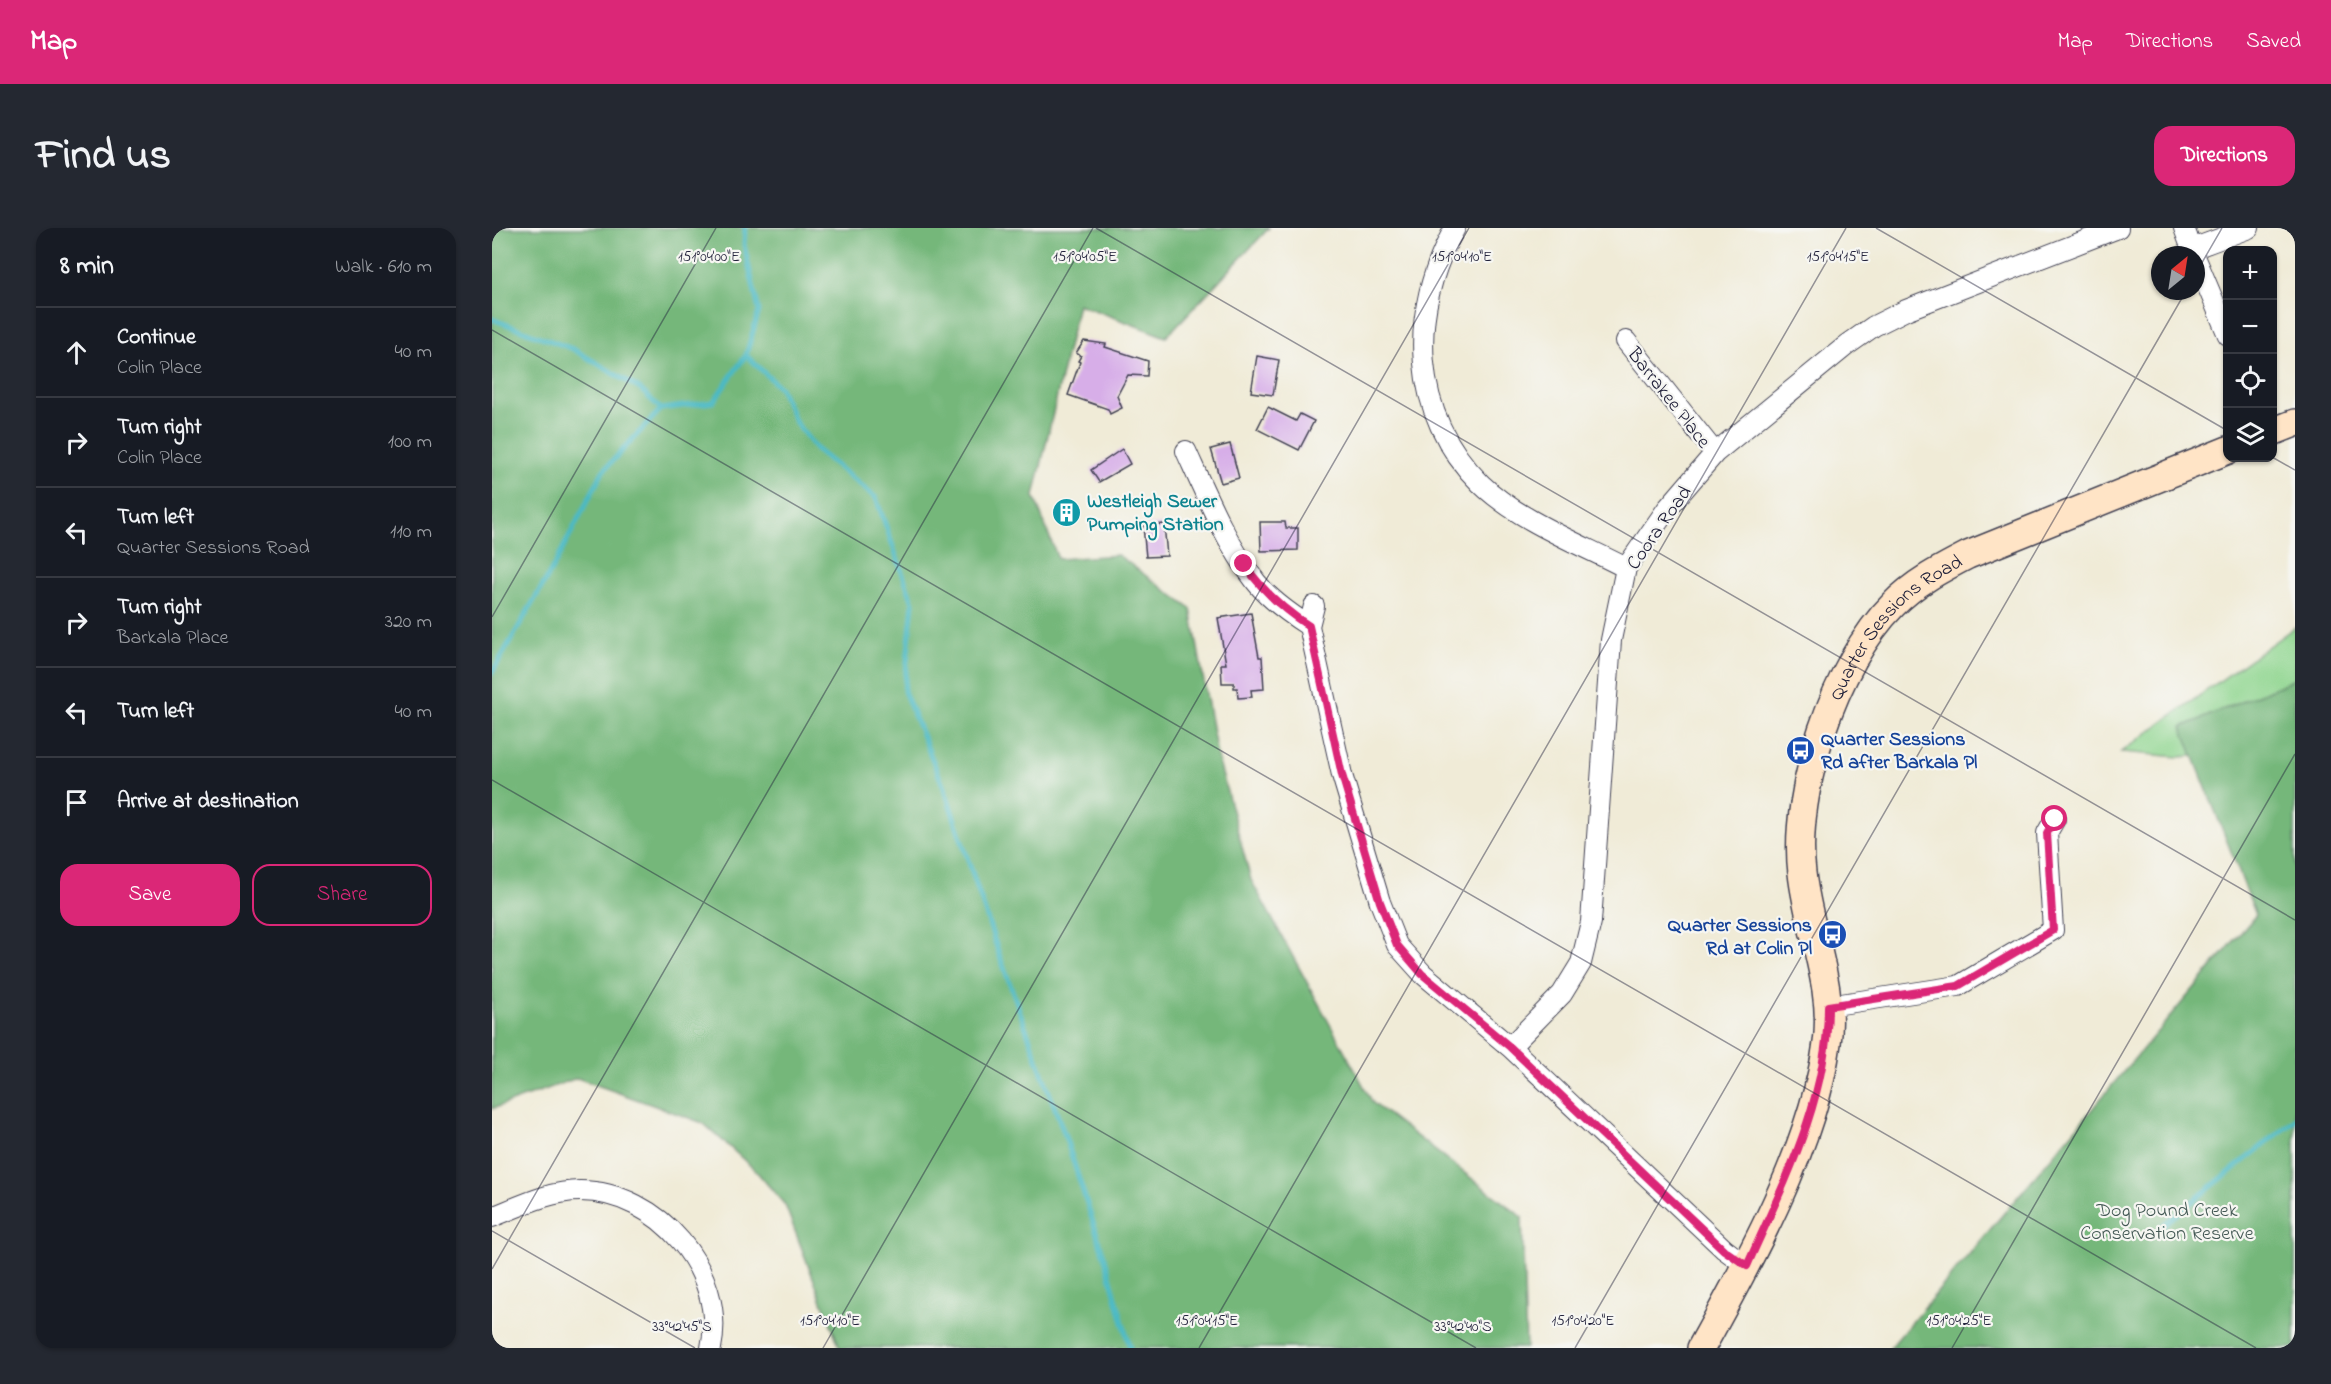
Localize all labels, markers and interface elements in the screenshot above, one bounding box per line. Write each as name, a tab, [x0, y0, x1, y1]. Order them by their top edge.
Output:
text: Map	[30, 22, 77, 63]
text: Map	[2057, 27, 2093, 57]
text: Directions	[2126, 27, 2213, 57]
text: Saved	[2246, 27, 2301, 57]
text: Find us	[36, 126, 171, 187]
button: Directions	[2154, 126, 2295, 186]
text: 151°04'00"E	[678, 246, 740, 268]
text: 151°04'05"E	[1053, 246, 1117, 268]
text: 151°04'10"E	[1432, 246, 1492, 268]
text: 151°04'15"E	[1807, 246, 1869, 268]
north arrow	[2151, 246, 2205, 300]
map controls	[2223, 246, 2277, 462]
button: +	[2223, 246, 2277, 300]
text: 8 min	[60, 248, 114, 286]
text: Walk · 610 m	[335, 253, 432, 282]
button: −	[2223, 300, 2277, 354]
text: Continue	[117, 322, 196, 354]
icon: ahead	[60, 336, 93, 369]
text: 40 m	[395, 338, 432, 367]
street label: Barrakee Place	[1619, 341, 1717, 455]
text: Colin Place	[117, 354, 202, 383]
button: locate	[2223, 354, 2277, 408]
button: layers	[2223, 408, 2277, 462]
text: Turn right	[117, 412, 202, 444]
icon: right	[60, 426, 93, 459]
text: 100 m	[388, 428, 432, 457]
text: Colin Place	[117, 444, 202, 473]
street label: Coora Road	[1620, 480, 1700, 577]
place label: Westleigh Sewer Pumping Station	[1087, 488, 1224, 541]
building icon: Westleigh Sewer Pumping Station	[1050, 496, 1082, 528]
text: Turn left	[117, 502, 194, 534]
icon: left	[60, 516, 93, 549]
text: 110 m	[390, 518, 432, 547]
text: Quarter Sessions Road	[117, 534, 310, 563]
street label: Quarter Sessions Road	[1823, 548, 1968, 706]
route end	[1230, 550, 1256, 576]
text: Turn right	[117, 592, 202, 624]
icon: right	[60, 606, 93, 639]
text: 320 m	[385, 608, 432, 637]
text: Barkala Place	[117, 624, 229, 653]
icon: left	[60, 696, 93, 729]
text: Turn left	[117, 696, 194, 728]
text: 40 m	[395, 698, 432, 727]
place label: Quarter Sessions Rd after Barkala Pl	[1821, 726, 1977, 778]
bus stop icon: Quarter Sessions Rd after Barkala Pl	[1784, 734, 1816, 766]
icon: arrive	[60, 786, 93, 819]
text: Arrive at destination	[117, 786, 299, 818]
route start	[2041, 805, 2067, 831]
button: Save	[60, 864, 240, 926]
button: Share	[252, 864, 432, 926]
place label: Quarter Sessions Rd at Colin Pl	[1668, 912, 1812, 964]
bus stop icon: Quarter Sessions Rd at Colin Pl	[1817, 919, 1849, 951]
park label: Dog Pound Creek Conservation Reserve	[2080, 1197, 2254, 1249]
text: 151°04'10"E	[800, 1310, 860, 1332]
text: 151°04'15"E	[1176, 1310, 1238, 1332]
text: 151°04'20"E	[1552, 1310, 1614, 1332]
text: 151°04'25"E	[1926, 1310, 1992, 1332]
text: 33°42'45"S	[652, 1316, 712, 1338]
text: 33°42'40"S	[1434, 1316, 1492, 1338]

